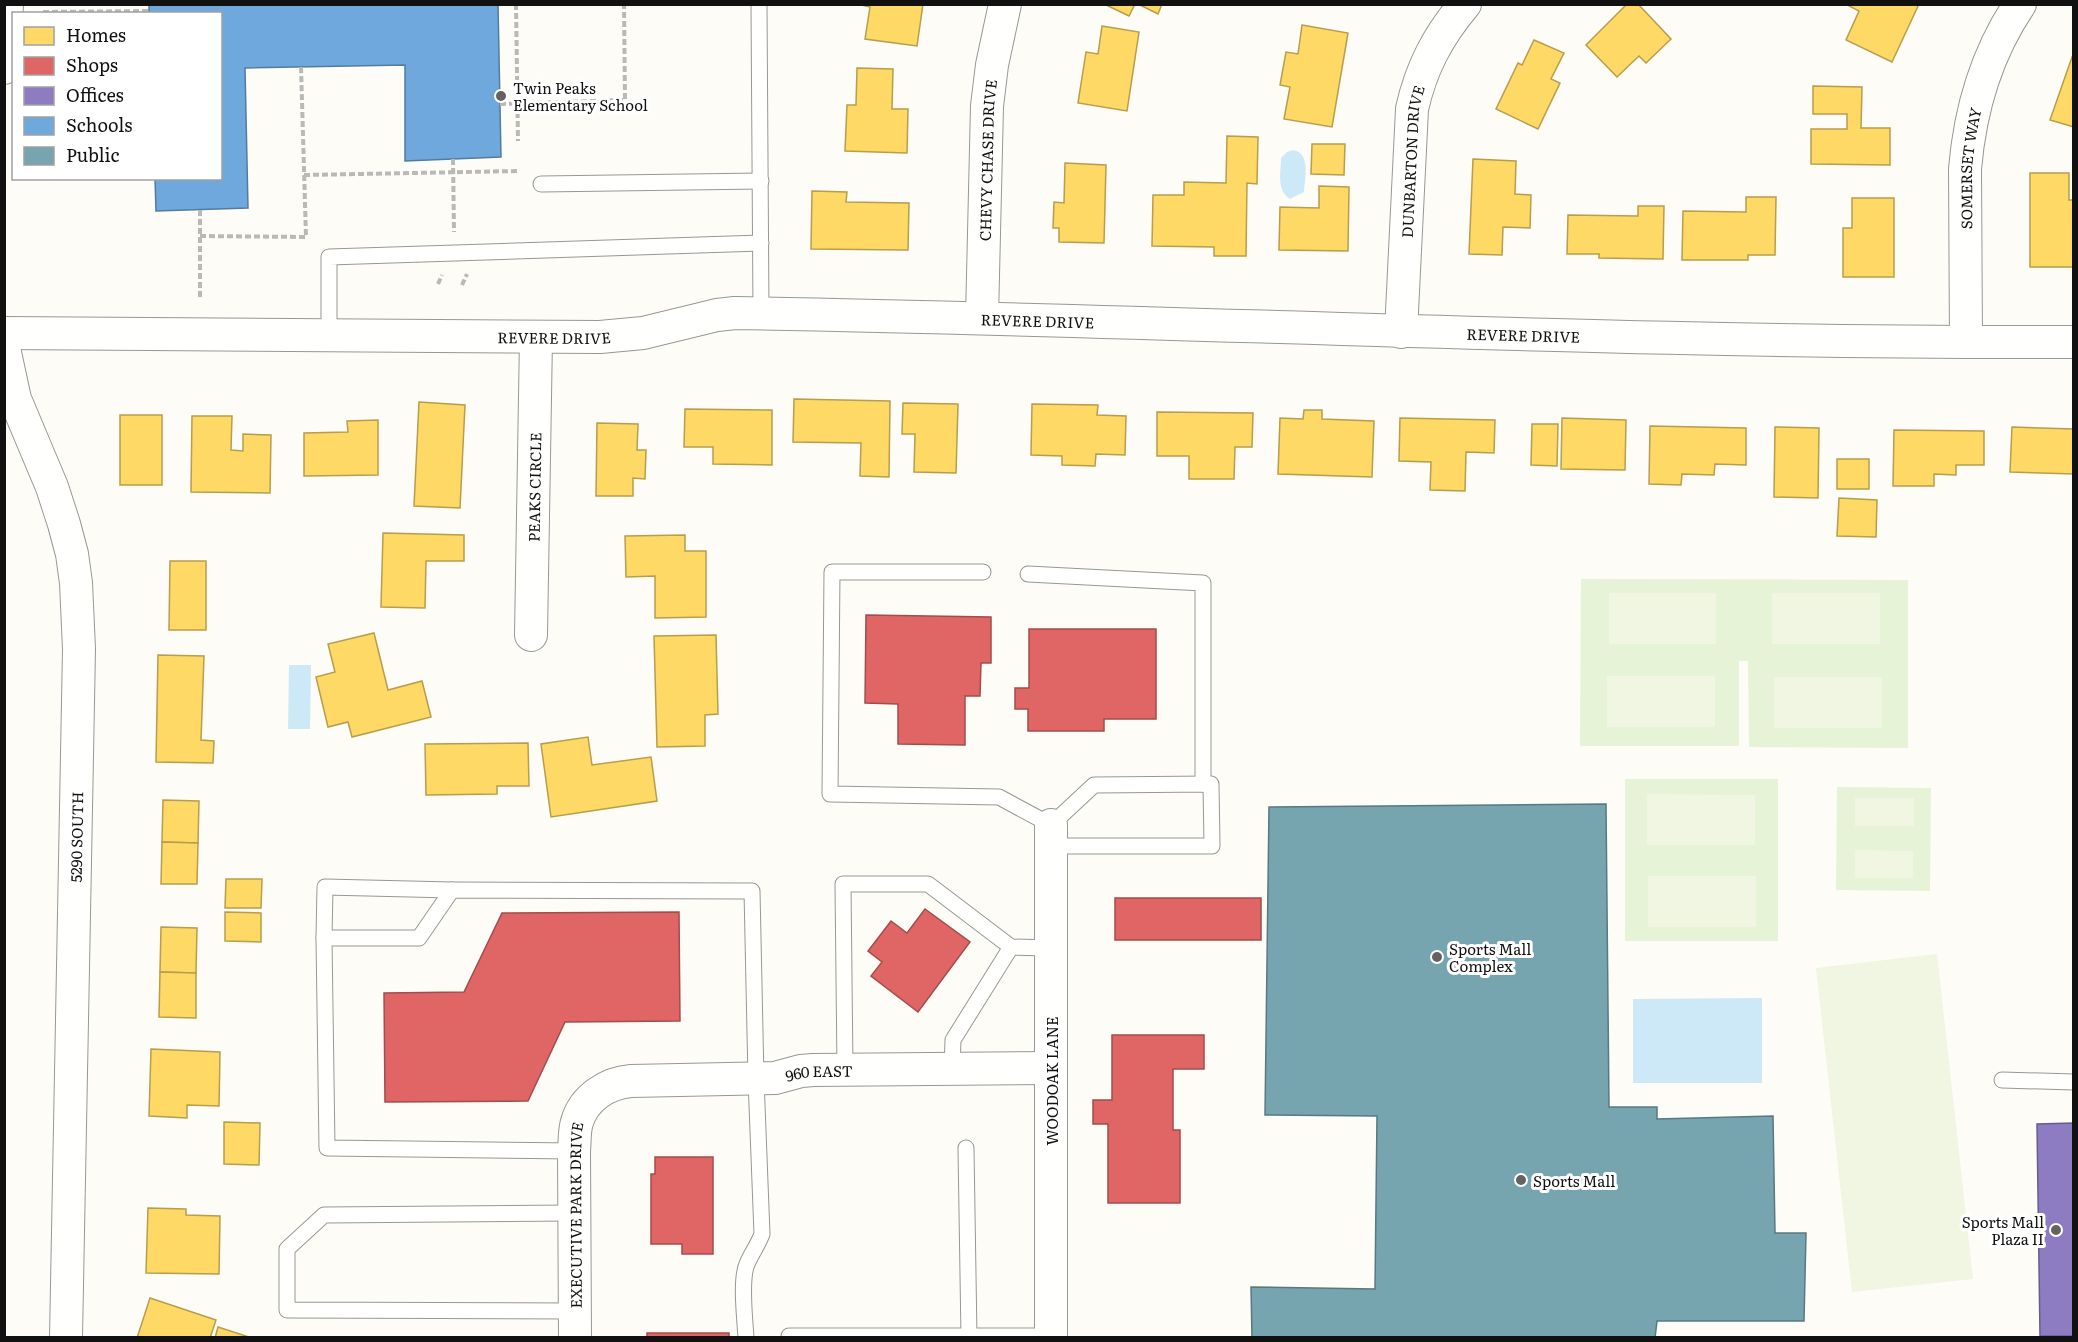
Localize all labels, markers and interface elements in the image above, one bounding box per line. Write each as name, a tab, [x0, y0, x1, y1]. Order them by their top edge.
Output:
legend	[12, 12, 222, 180]
text: Homes	[66, 21, 126, 48]
text: Shops	[66, 51, 118, 78]
place label: Twin Peaks Elementary School	[513, 76, 648, 116]
street label: CHEVY CHASE DRIVE	[972, 78, 1002, 241]
text: Offices	[66, 81, 124, 108]
street label: DUNBARTON DRIVE	[1394, 82, 1429, 238]
marker: Twin Peaks Elementary School	[494, 89, 508, 103]
street label: SOMERSET WAY	[1953, 105, 1986, 229]
text: Schools	[66, 111, 132, 138]
text: Public	[66, 141, 120, 168]
street label: REVERE DRIVE	[980, 307, 1095, 333]
street label: REVERE DRIVE	[1466, 321, 1580, 347]
street label: REVERE DRIVE	[497, 325, 612, 349]
street label: PEAKS CIRCLE	[521, 432, 546, 542]
street label: 5290 SOUTH	[64, 791, 88, 883]
place label: Sports Mall Complex	[1449, 937, 1531, 977]
marker: Sports Mall Complex	[1430, 950, 1444, 964]
street label: WOODOAK LANE	[1040, 1016, 1063, 1146]
street label: 960 EAST	[782, 1058, 853, 1086]
street label: EXECUTIVE PARK DRIVE	[562, 1119, 588, 1308]
place label: Sports Mall	[1533, 1169, 1615, 1192]
marker: Sports Mall	[1514, 1173, 1528, 1187]
place label: Sports Mall Plaza II	[1962, 1210, 2044, 1250]
marker: Sports Mall Plaza II	[2049, 1223, 2063, 1237]

